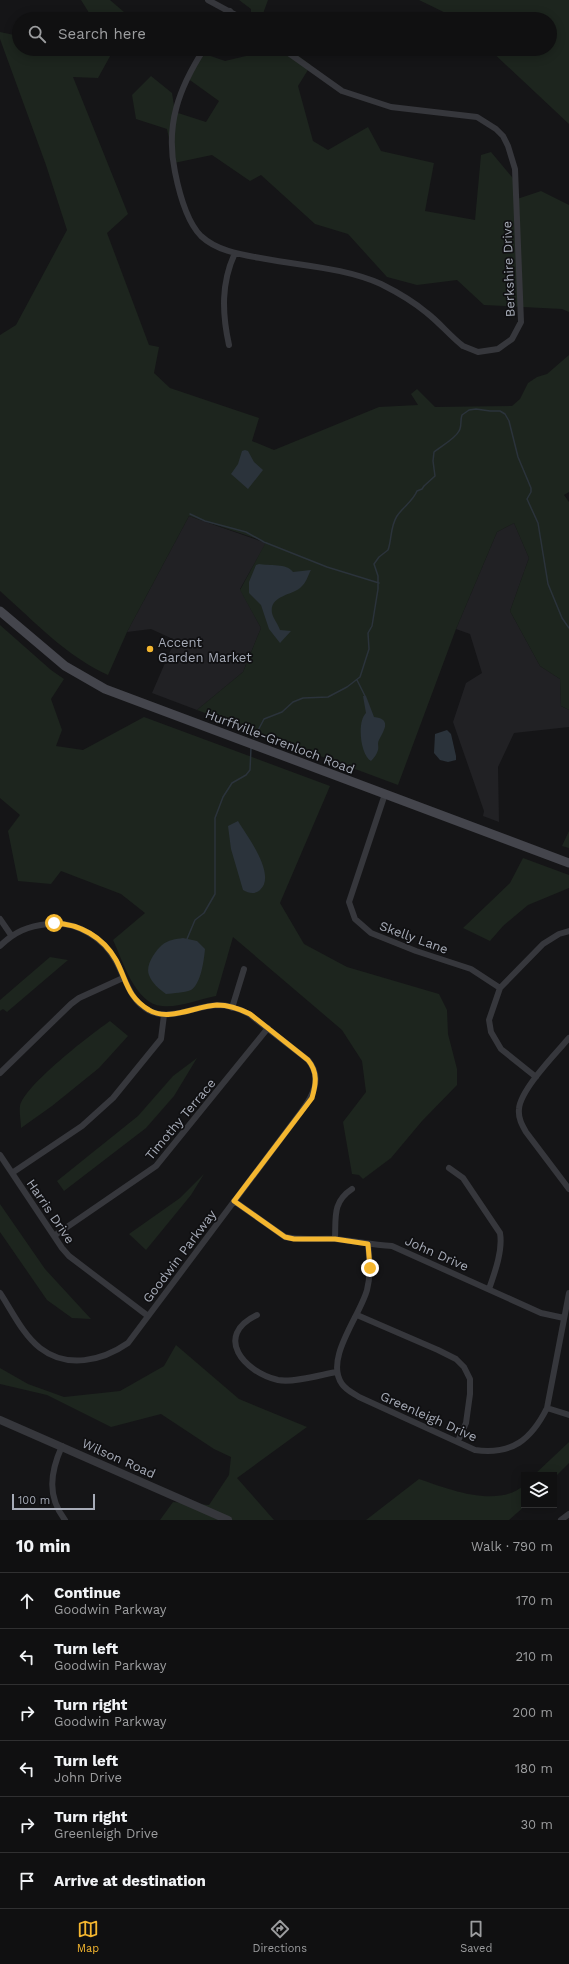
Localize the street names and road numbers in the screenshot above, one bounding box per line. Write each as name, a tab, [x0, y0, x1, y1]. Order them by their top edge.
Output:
street label: Berkshire Drive	[499, 221, 518, 317]
street label: Hurffville-Grenloch Road	[203, 706, 357, 777]
street label: Skelly Lane	[377, 918, 450, 957]
street label: Timothy Terrace	[142, 1076, 219, 1163]
street label: Harris Drive	[24, 1176, 78, 1246]
street label: Goodwin Parkway	[140, 1207, 219, 1306]
street label: John Drive	[403, 1233, 471, 1274]
street label: Greenleigh Drive	[378, 1388, 479, 1445]
street label: Wilson Road	[80, 1436, 158, 1481]

